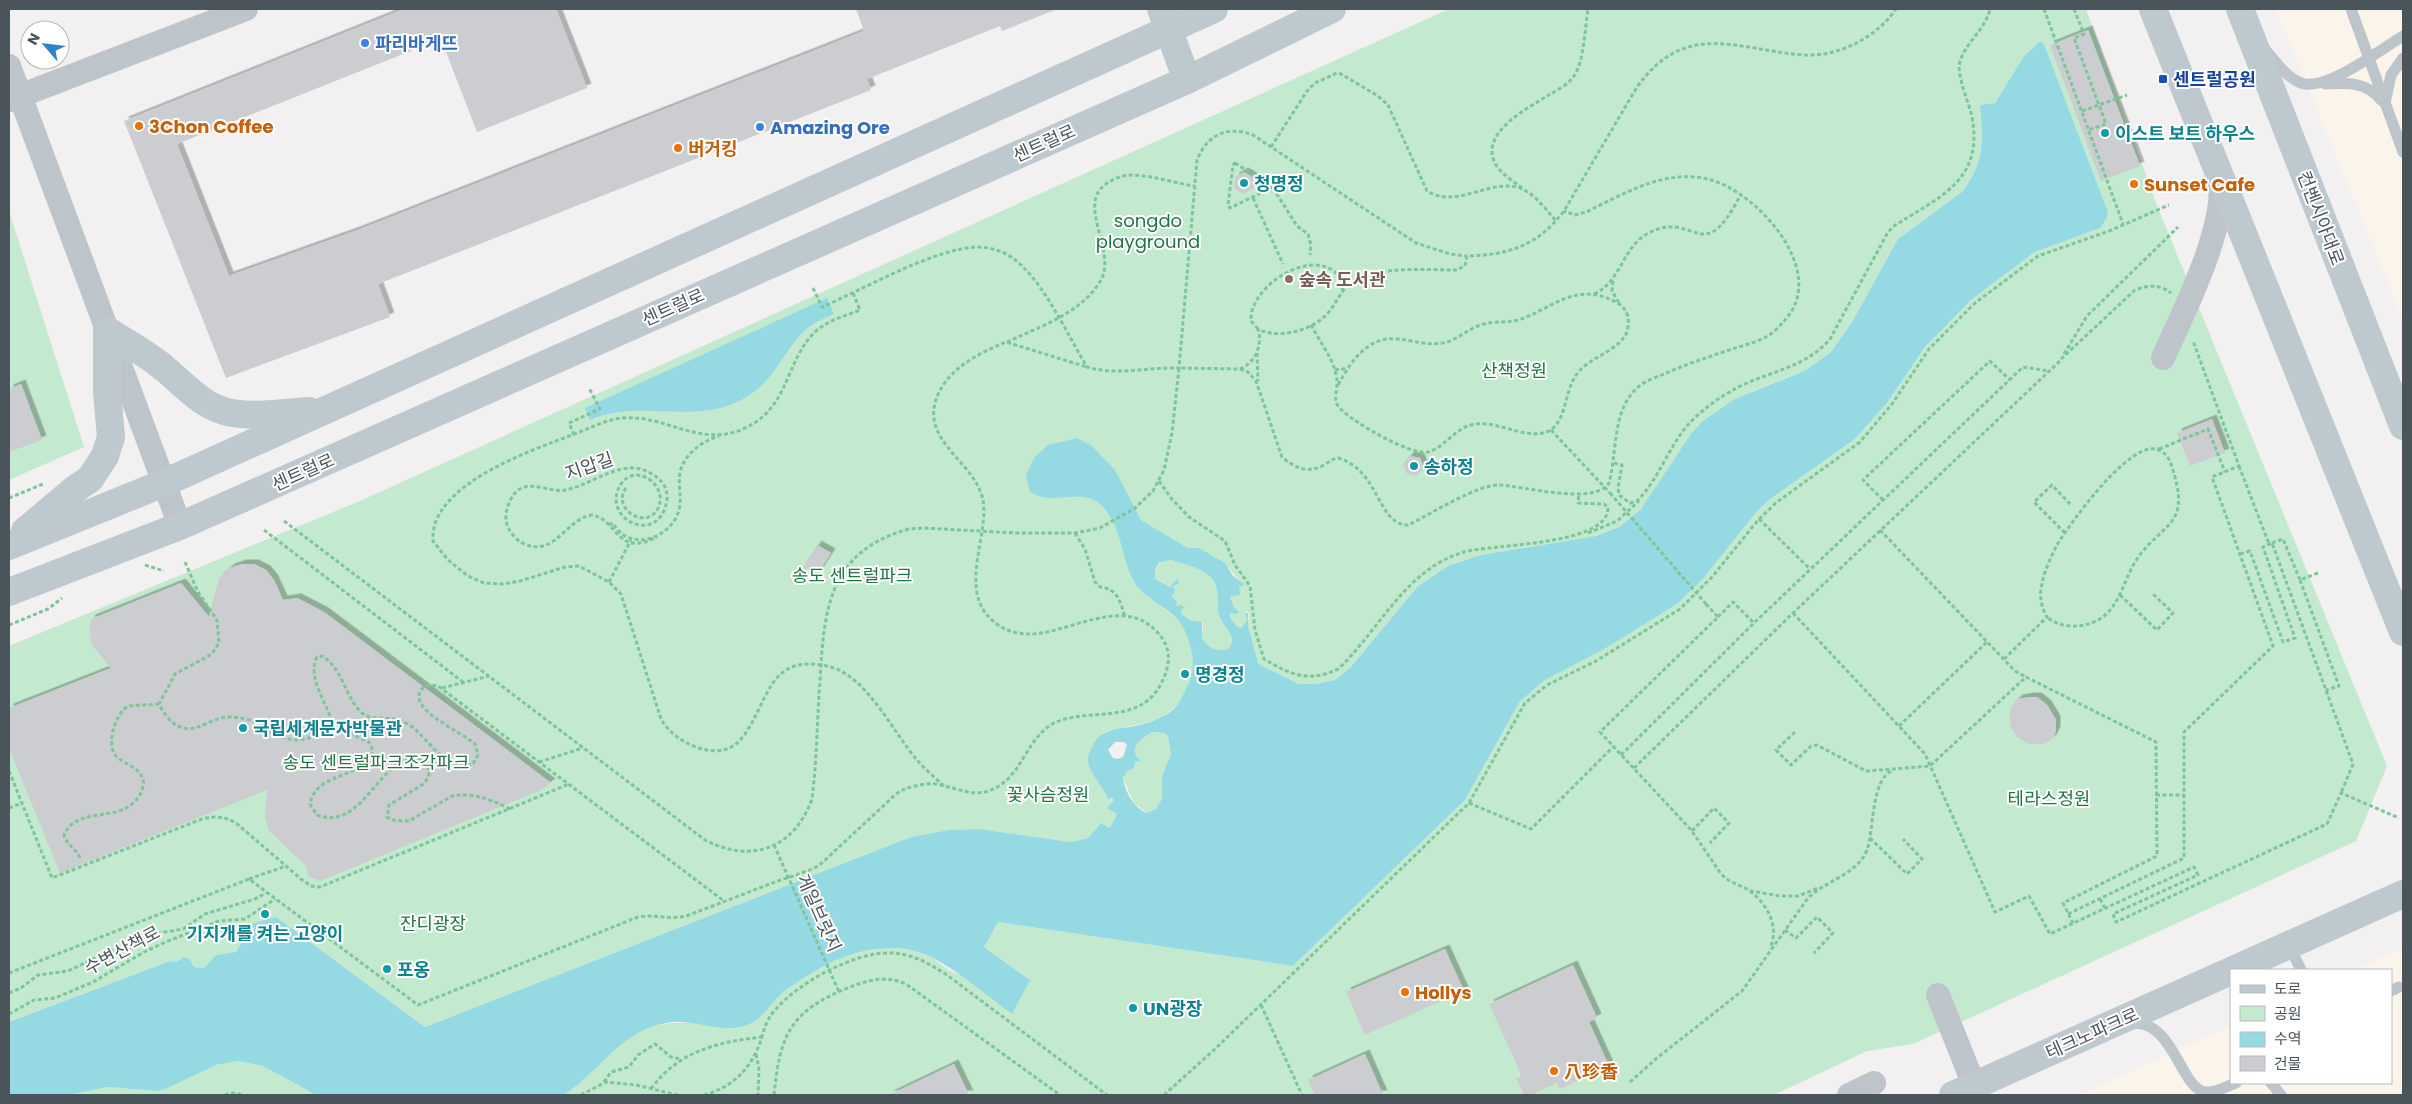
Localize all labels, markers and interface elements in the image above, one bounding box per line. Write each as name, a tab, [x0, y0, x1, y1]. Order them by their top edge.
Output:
north arrow	[20, 20, 70, 70]
text: N	[22, 30, 45, 48]
place label: 파리바게뜨	[375, 31, 458, 56]
marker: 파리바게뜨	[359, 37, 371, 49]
place label: 센트럴공원	[2173, 67, 2256, 92]
marker: 센트럴공원	[2157, 73, 2169, 85]
place label: 3Chon Coffee	[149, 114, 273, 139]
place label: Amazing Ore	[770, 115, 890, 140]
street label: 센트럴로	[1009, 118, 1079, 168]
marker: 3Chon Coffee	[133, 120, 145, 132]
marker: Amazing Ore	[754, 121, 766, 133]
place label: 이스트 보트 하우스	[2115, 121, 2255, 146]
marker: 이스트 보트 하우스	[2099, 127, 2111, 139]
place label: 버거킹	[688, 136, 738, 161]
marker: 버거킹	[672, 142, 684, 154]
street label: 컨벤시아대로	[2292, 167, 2350, 269]
place label: 청명정	[1254, 171, 1304, 196]
place label: Sunset Cafe	[2144, 172, 2255, 197]
marker: 청명정	[1238, 177, 1250, 189]
marker: Sunset Cafe	[2128, 178, 2140, 190]
park label: songdo playground	[1096, 208, 1200, 254]
place label: 숲속 도서관	[1299, 267, 1386, 292]
marker: 숲속 도서관	[1283, 273, 1295, 285]
street label: 센트럴로	[638, 282, 708, 332]
park label: 산책정원	[1481, 358, 1547, 383]
street label: 지압길	[561, 446, 617, 486]
street label: 센트럴로	[268, 447, 338, 497]
place label: 송하정	[1424, 454, 1474, 479]
marker: 송하정	[1408, 460, 1420, 472]
park label: 송도 센트럴파크	[792, 563, 912, 588]
place label: 명경정	[1195, 662, 1245, 687]
marker: 명경정	[1179, 668, 1191, 680]
place label: 국립세계문자박물관	[253, 716, 402, 741]
marker: 국립세계문자박물관	[237, 722, 249, 734]
park label: 송도 센트럴파크조각파크	[283, 750, 469, 775]
park label: 꽃사슴정원	[1007, 782, 1089, 807]
park label: 테라스정원	[2008, 786, 2090, 811]
street label: 게일브릿지	[791, 870, 847, 956]
marker: 기지개를 켜는 고양이	[259, 908, 271, 920]
park label: 잔디광장	[400, 911, 466, 936]
street label: 수변산책로	[80, 920, 164, 980]
place label: 기지개를 켜는 고양이	[187, 921, 343, 946]
place label: 포옹	[397, 957, 430, 982]
marker: 포옹	[381, 963, 393, 975]
legend	[2230, 969, 2392, 1084]
text: 도로	[2274, 978, 2302, 999]
place label: Hollys	[1415, 980, 1472, 1005]
marker: Hollys	[1399, 986, 1411, 998]
place label: UN광장	[1143, 996, 1203, 1021]
street label: 테크노파크로	[2042, 1001, 2142, 1065]
marker: UN광장	[1127, 1002, 1139, 1014]
text: 공원	[2274, 1003, 2302, 1024]
text: 수역	[2274, 1028, 2302, 1049]
text: 건물	[2274, 1053, 2302, 1074]
place label: 八珍香	[1564, 1059, 1618, 1084]
marker: 八珍香	[1548, 1065, 1560, 1077]

